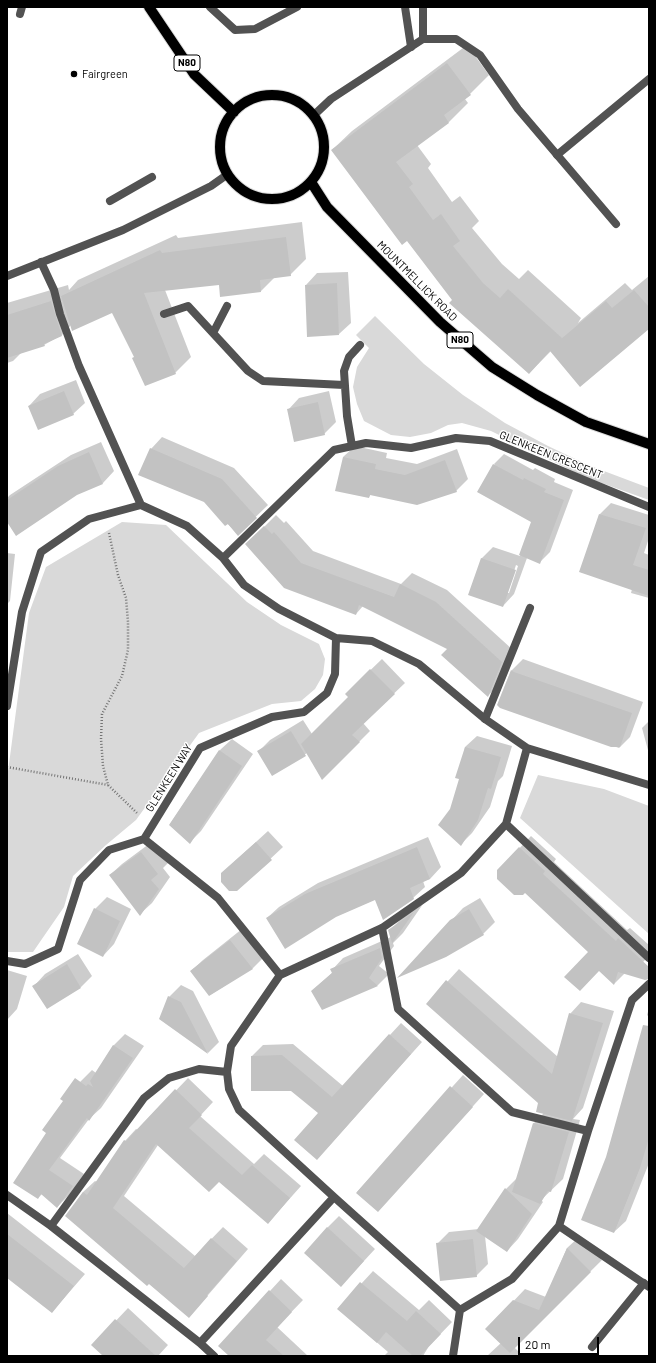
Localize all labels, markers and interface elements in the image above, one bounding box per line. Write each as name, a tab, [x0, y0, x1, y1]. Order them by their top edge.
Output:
road number: N80	[174, 55, 200, 71]
place label: Fairgreen	[82, 67, 128, 81]
marker: Fairgreen	[69, 69, 79, 79]
street label: MOUNTMELLICK ROAD	[374, 238, 460, 324]
road number: N80	[447, 332, 473, 348]
street label: GLENKEEN CRESCENT	[497, 428, 605, 482]
street label: GLENKEEN WAY	[143, 742, 195, 814]
scale bar	[520, 1329, 601, 1355]
text: 20 m	[525, 1337, 551, 1351]

